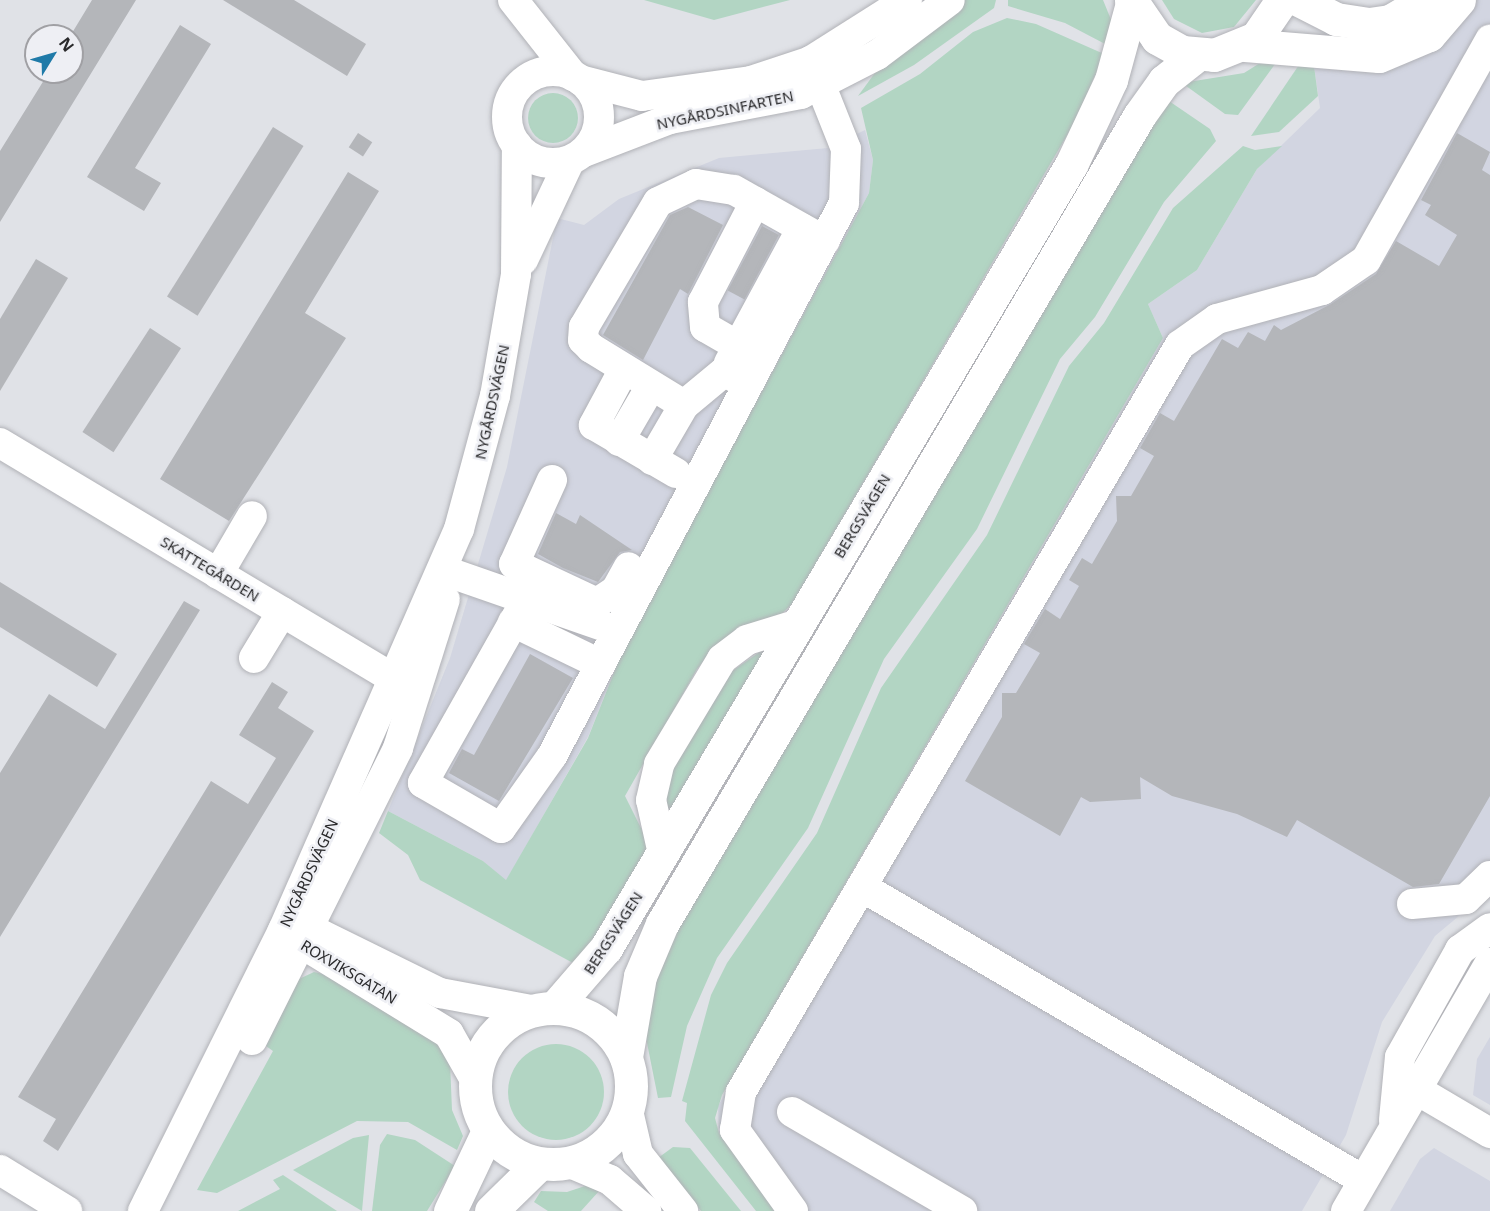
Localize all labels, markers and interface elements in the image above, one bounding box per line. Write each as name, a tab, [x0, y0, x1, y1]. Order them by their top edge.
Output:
north arrow	[24, 24, 84, 84]
text: N	[54, 33, 79, 56]
street label: NYGÅRDSINFARTEN	[655, 87, 795, 133]
street label: NYGÅRDSVÄGEN	[471, 343, 513, 461]
street label: BERGSVÄGEN	[830, 471, 894, 561]
street label: SKATTEGÅRDEN	[157, 532, 263, 606]
street label: NYGÅRDSVÄGEN	[276, 816, 342, 930]
street label: BERGSVÄGEN	[580, 888, 646, 978]
street label: ROXVIKSGATAN	[298, 936, 400, 1008]

